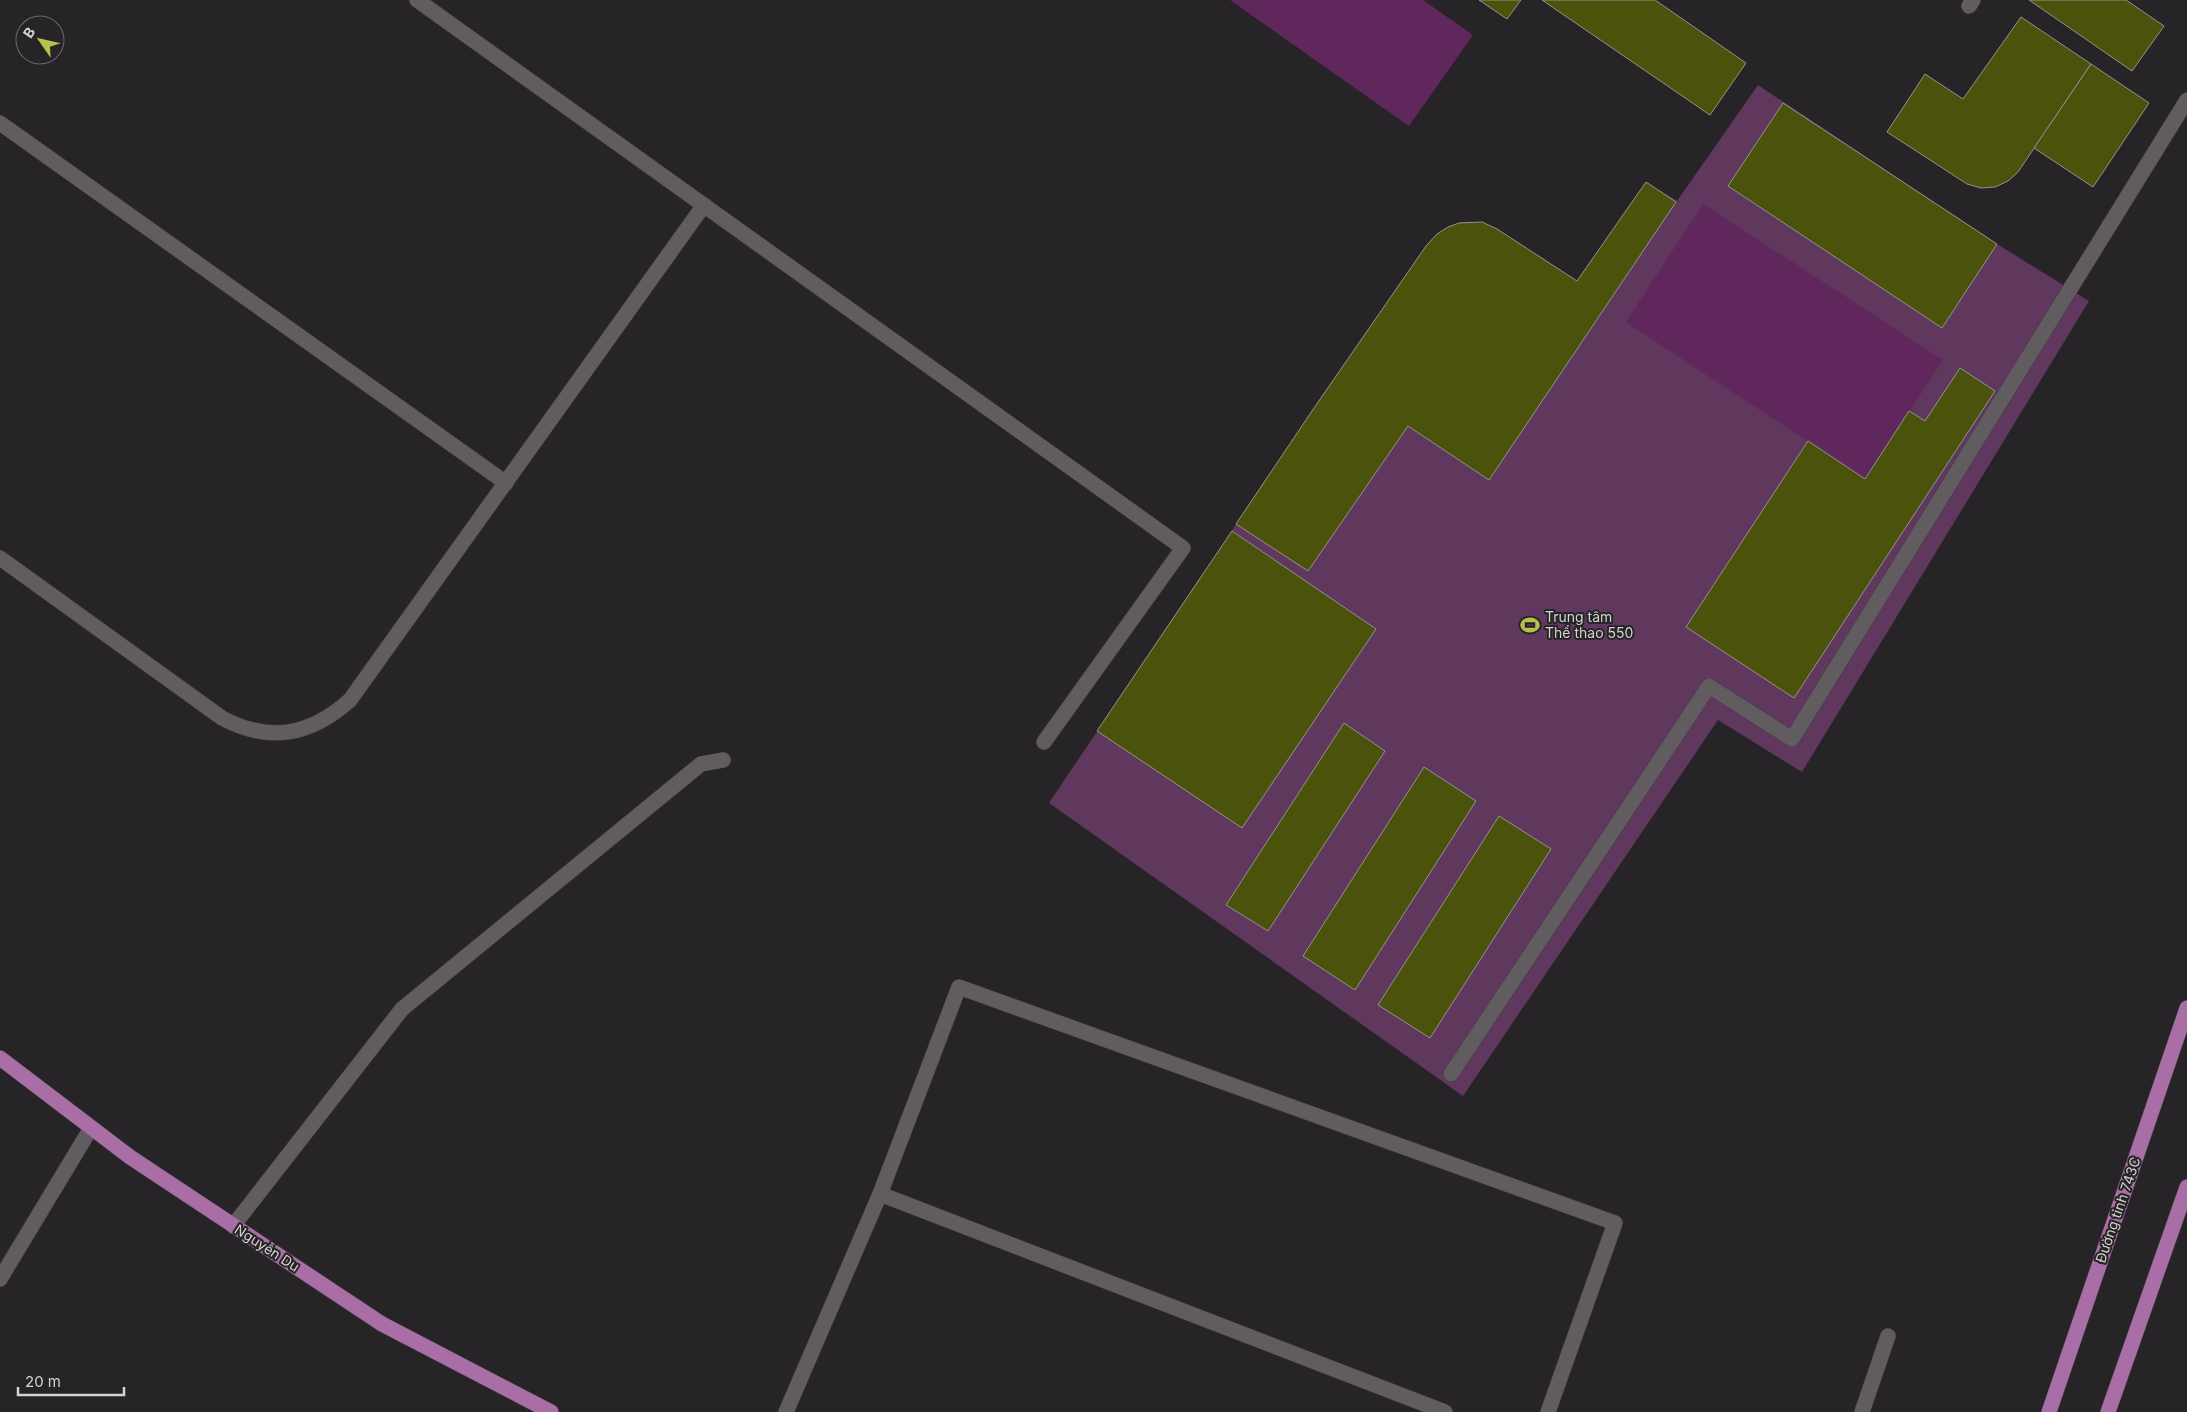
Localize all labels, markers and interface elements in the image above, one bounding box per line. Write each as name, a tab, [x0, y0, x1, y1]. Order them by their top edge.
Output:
north arrow	[15, 15, 65, 65]
text: B	[19, 24, 38, 41]
place label: Trung tâm Thể thao 550	[1545, 608, 1633, 641]
sports icon: Trung tâm Thể thao 550	[1519, 614, 1541, 636]
street label: Đường tỉnh 743C	[2091, 1155, 2144, 1265]
street label: Nguyễn Du	[232, 1220, 303, 1275]
scale bar	[18, 1364, 124, 1396]
text: 20 m	[25, 1372, 61, 1391]

